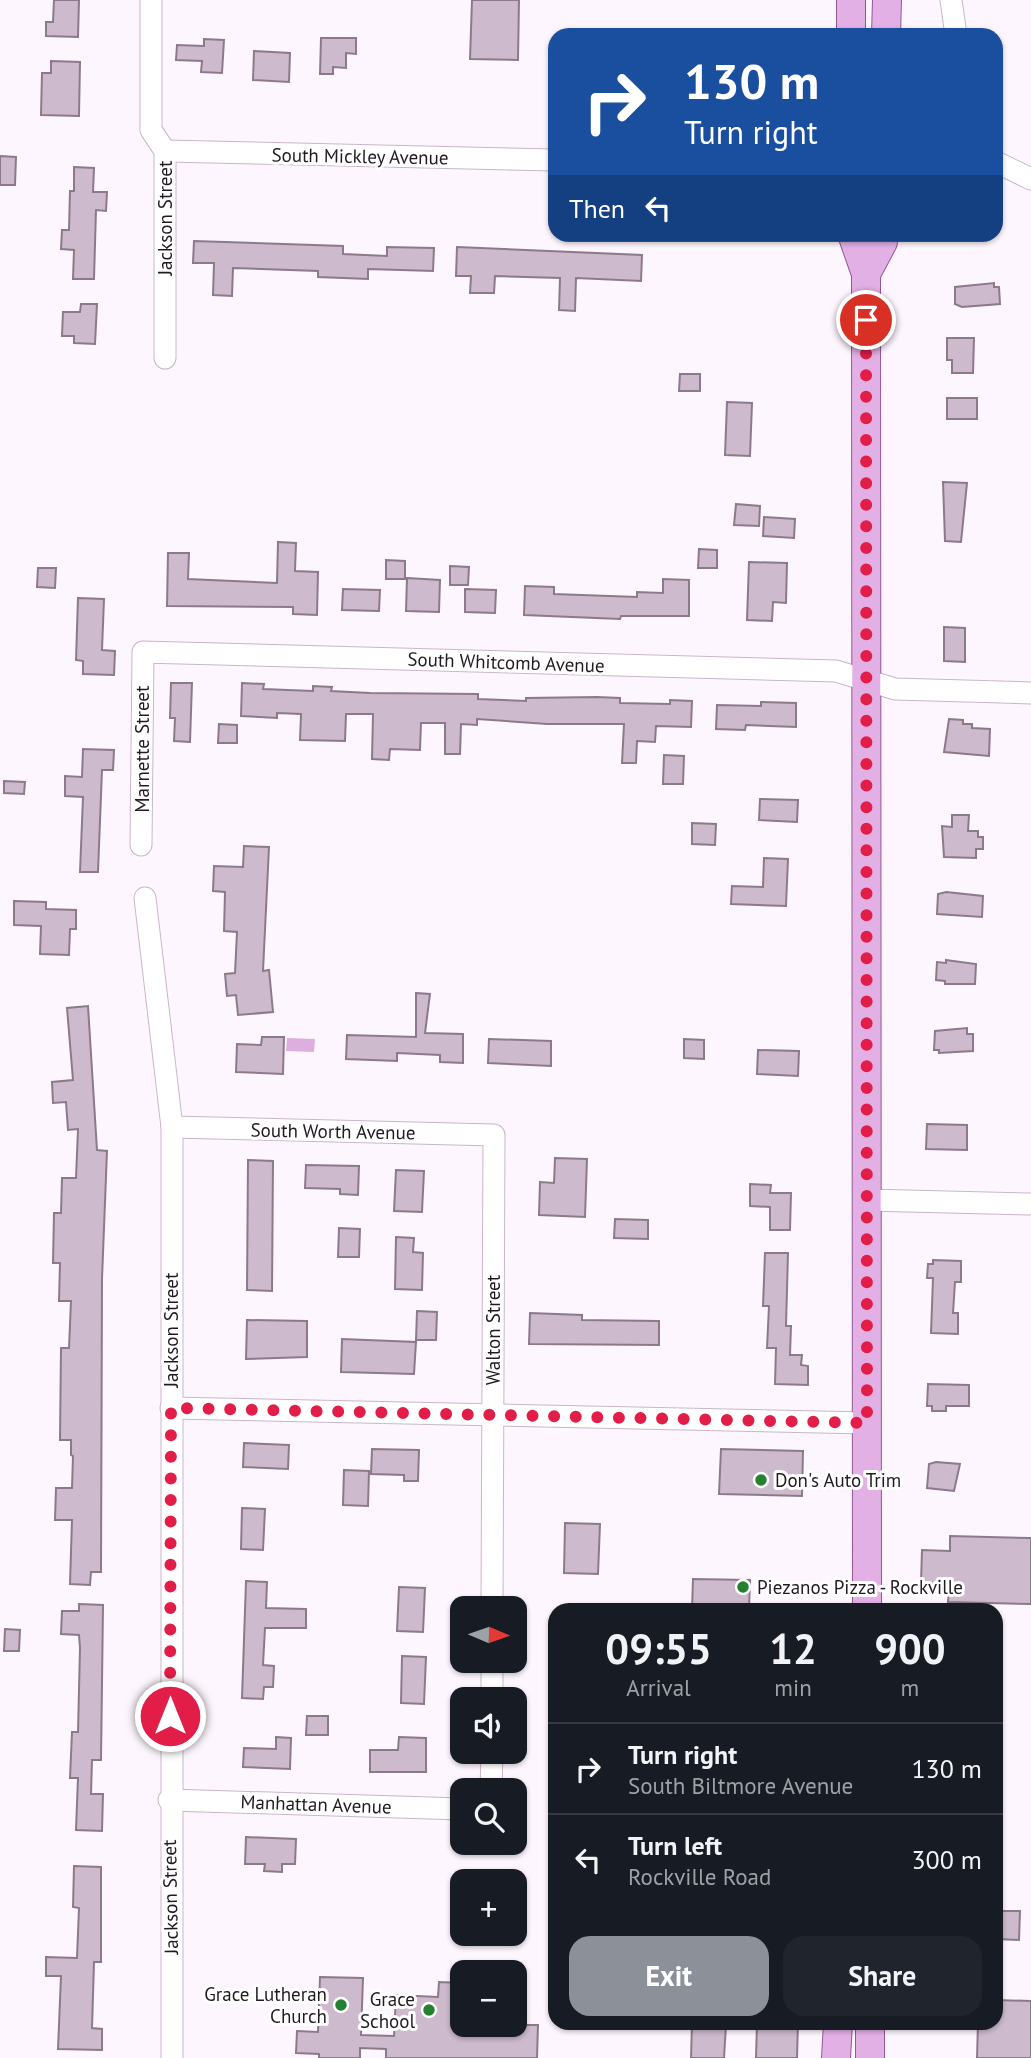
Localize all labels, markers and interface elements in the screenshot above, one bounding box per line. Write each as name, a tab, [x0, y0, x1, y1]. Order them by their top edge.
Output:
text: 130 m	[684, 49, 819, 113]
icon: right	[569, 56, 660, 147]
text: Turn right	[684, 111, 818, 153]
street label: South Mickley Avenue	[271, 142, 449, 170]
street label: Jackson Street	[153, 160, 177, 276]
icon: left	[639, 189, 677, 227]
text: Then	[569, 192, 625, 225]
pin	[836, 290, 896, 350]
icon: arrive	[847, 301, 885, 339]
street label: South Whitcomb Avenue	[407, 647, 605, 677]
street label: Marnette Street	[130, 685, 154, 812]
street label: South Worth Avenue	[250, 1118, 416, 1144]
street label: Jackson Street	[159, 1272, 183, 1388]
street label: Walton Street	[481, 1274, 505, 1385]
place label: Don's Auto Trim	[775, 1468, 901, 1492]
marker: Don's Auto Trim	[753, 1472, 769, 1488]
place label: Piezanos Pizza - Rockville	[757, 1575, 963, 1599]
marker: Piezanos Pizza - Rockville	[735, 1579, 751, 1595]
north arrow	[450, 1596, 527, 1673]
map controls	[450, 1596, 527, 2037]
text: 09:55	[605, 1621, 712, 1676]
text: 12	[769, 1621, 817, 1676]
text: 900	[874, 1621, 946, 1676]
text: Arrival	[626, 1673, 691, 1702]
text: min	[774, 1673, 812, 1702]
text: m	[901, 1673, 919, 1702]
position arrow	[133, 1679, 207, 1753]
button: sound	[450, 1687, 527, 1764]
text: Turn right	[628, 1738, 737, 1771]
icon: right	[569, 1750, 607, 1788]
text: 130 m	[911, 1752, 982, 1785]
text: South Biltmore Avenue	[628, 1771, 853, 1800]
button: search	[450, 1778, 527, 1855]
street label: Manhattan Avenue	[240, 1789, 392, 1819]
text: Turn left	[628, 1829, 722, 1862]
street label: Jackson Street	[157, 1839, 183, 1956]
icon: left	[569, 1841, 607, 1879]
text: 300 m	[911, 1843, 982, 1876]
text: Rockville Road	[628, 1862, 771, 1891]
button: +	[450, 1869, 527, 1946]
button: Exit	[569, 1936, 769, 2016]
button: Share	[783, 1936, 982, 2016]
button: −	[450, 1960, 527, 2037]
place label: Grace Lutheran Church	[204, 1982, 327, 2028]
place label: Grace School	[360, 1987, 415, 2033]
marker: Grace Lutheran Church	[333, 1997, 349, 2013]
marker: Grace School	[421, 2002, 437, 2018]

